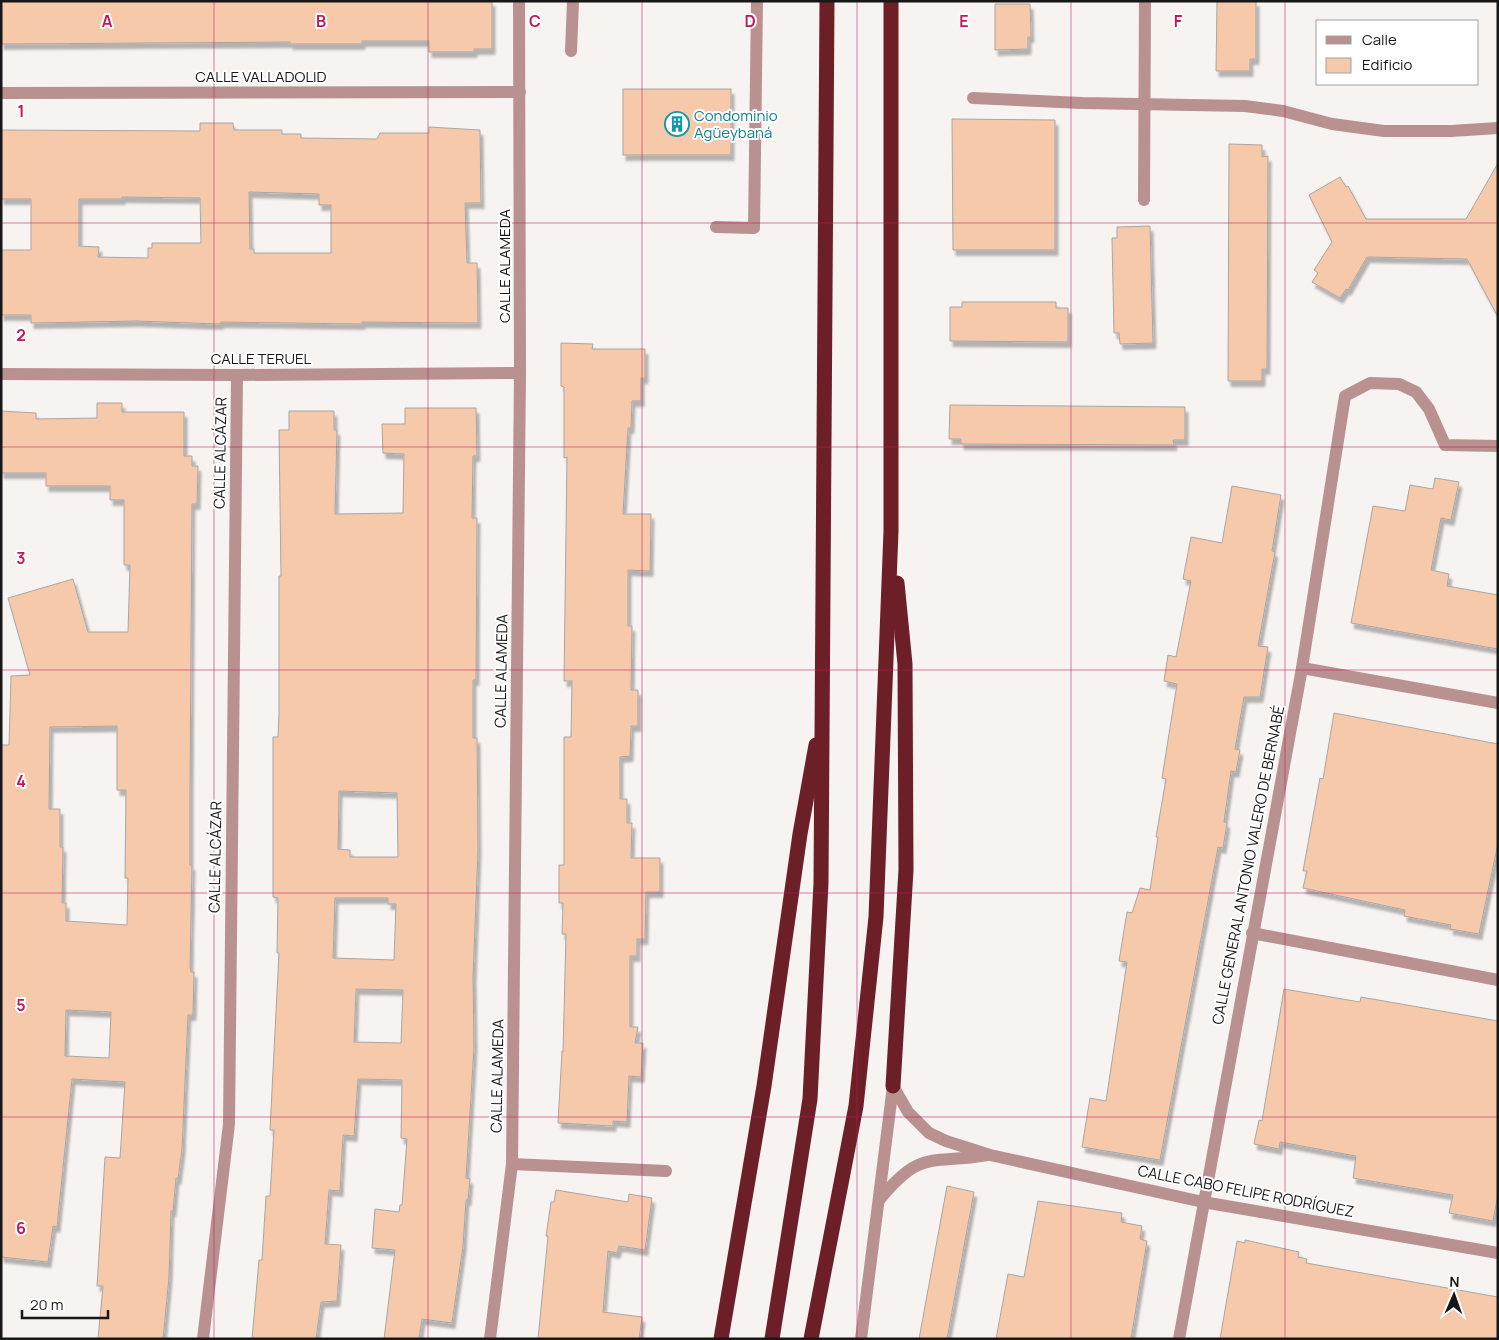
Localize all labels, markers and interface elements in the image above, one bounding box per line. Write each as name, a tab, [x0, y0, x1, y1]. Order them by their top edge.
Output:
text: A	[102, 10, 113, 32]
text: B	[316, 10, 326, 32]
text: C	[529, 10, 541, 32]
text: D	[744, 10, 756, 32]
text: E	[959, 10, 969, 32]
text: F	[1174, 10, 1183, 32]
legend	[1316, 20, 1479, 85]
text: Calle	[1362, 29, 1397, 50]
text: Edificio	[1362, 54, 1413, 75]
street label: CALLE VALLADOLID	[195, 66, 327, 87]
text: 1	[17, 100, 25, 122]
place label: Condominio Agüeybaná	[694, 105, 778, 143]
building icon: Condominio Agüeybaná	[664, 111, 690, 137]
street label: CALLE ALAMEDA	[494, 209, 515, 323]
text: 2	[16, 324, 26, 346]
street label: CALLE TERUEL	[211, 348, 312, 369]
street label: CALLE ALCÁZAR	[209, 397, 231, 509]
text: 3	[16, 547, 26, 569]
street label: CALLE ALAMEDA	[490, 613, 513, 728]
street label: CALLE GENERAL ANTONIO VALERO DE BERNABÉ	[1207, 704, 1289, 1026]
text: 4	[16, 770, 26, 792]
street label: CALLE ALCÁZAR	[204, 801, 226, 913]
text: 5	[16, 994, 26, 1016]
street label: CALLE ALAMEDA	[486, 1018, 509, 1133]
street label: CALLE CABO FELIPE RODRÍGUEZ	[1136, 1160, 1356, 1222]
text: 6	[16, 1217, 26, 1239]
north arrow	[1429, 1270, 1479, 1320]
text: N	[1449, 1272, 1460, 1291]
scale bar	[22, 1288, 109, 1320]
text: 20 m	[30, 1294, 63, 1315]

